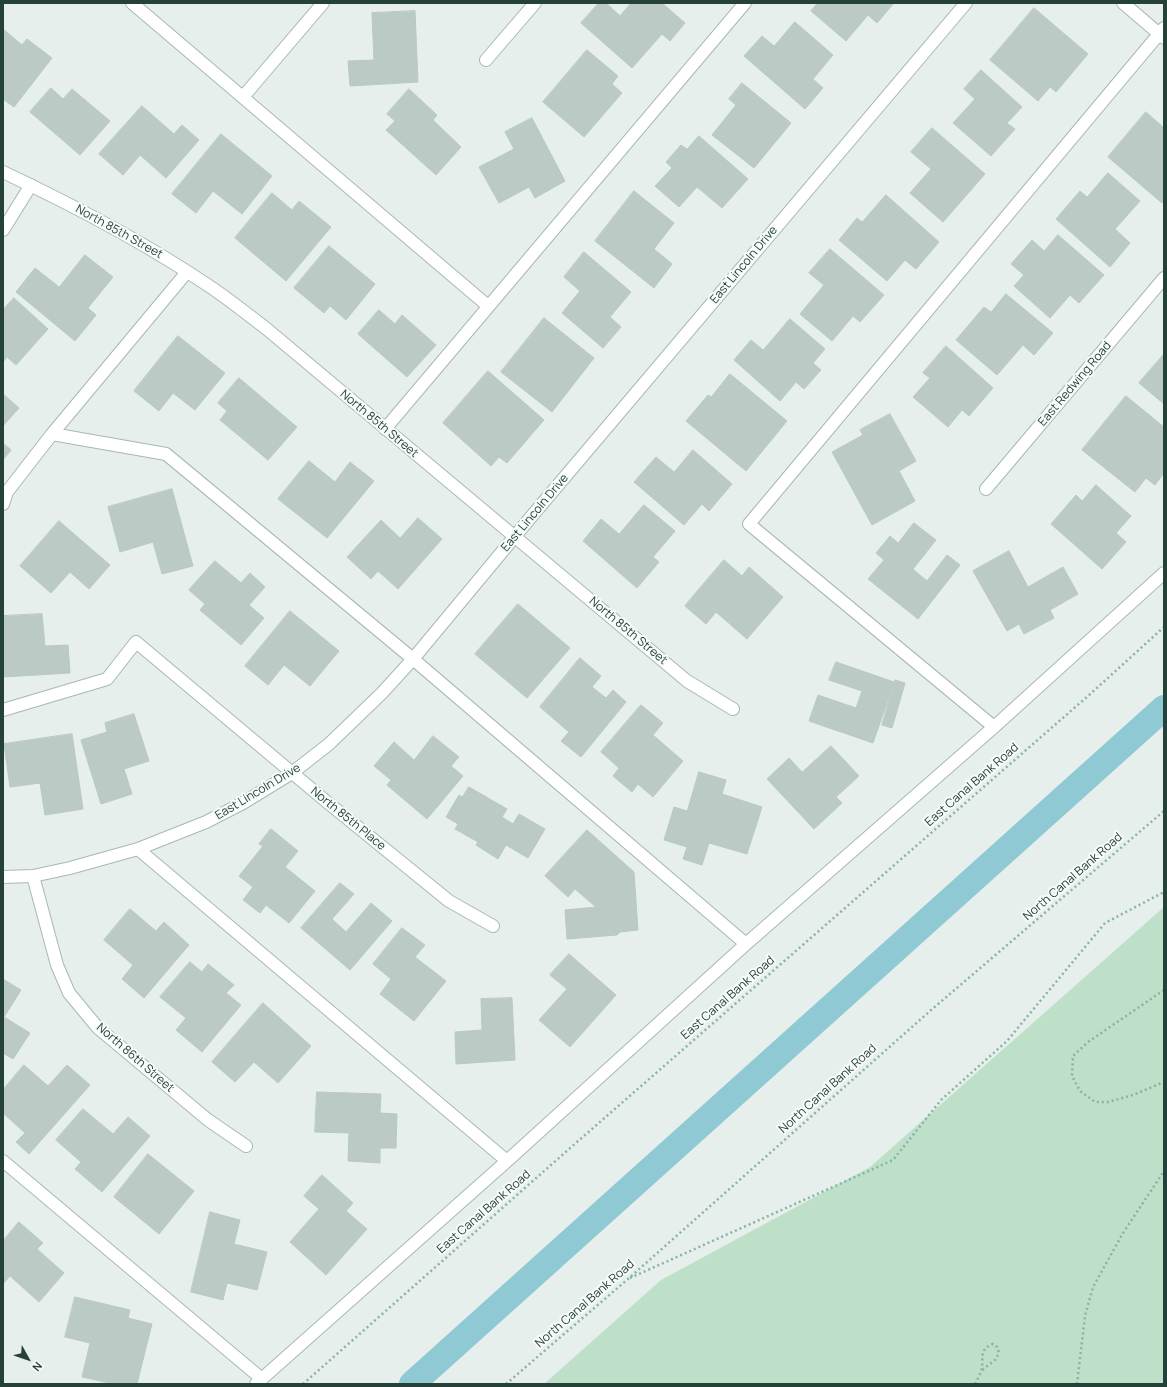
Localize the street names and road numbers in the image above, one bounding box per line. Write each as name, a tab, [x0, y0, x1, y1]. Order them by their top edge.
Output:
street label: North 85th Street	[73, 202, 165, 262]
street label: East Lincoln Drive	[707, 223, 781, 307]
street label: East Redwing Road	[1035, 339, 1115, 429]
street label: North 85th Street	[337, 387, 421, 461]
street label: East Lincoln Drive	[498, 471, 572, 555]
street label: North 85th Street	[586, 594, 670, 668]
street label: East Canal Bank Road	[922, 740, 1022, 830]
street label: East Lincoln Drive	[213, 761, 303, 823]
street label: North 85th Place	[308, 784, 388, 854]
street label: North Canal Bank Road	[1021, 830, 1125, 924]
street label: East Canal Bank Road	[678, 953, 778, 1043]
street label: North 86th Street	[93, 1020, 177, 1096]
street label: North Canal Bank Road	[776, 1041, 880, 1137]
street label: East Canal Bank Road	[434, 1167, 534, 1257]
street label: North Canal Bank Road	[533, 1257, 637, 1351]

